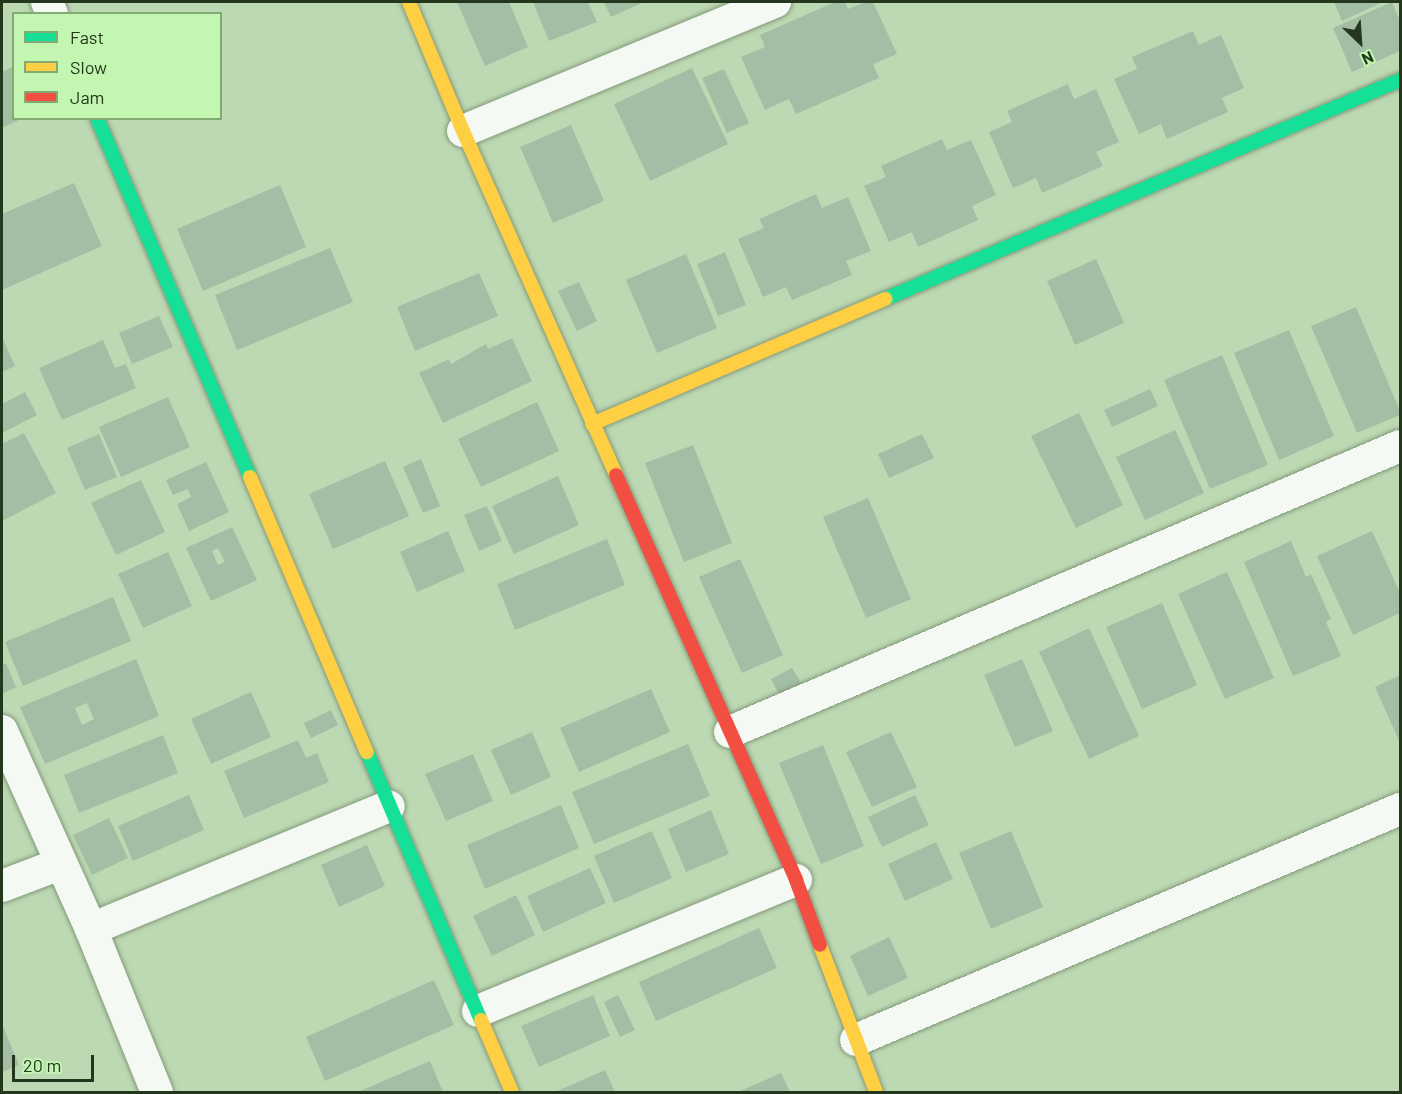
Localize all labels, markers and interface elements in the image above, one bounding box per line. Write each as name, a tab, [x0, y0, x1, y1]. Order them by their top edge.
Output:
legend	[12, 12, 222, 120]
north arrow	[1330, 12, 1390, 72]
text: Fast	[70, 26, 104, 48]
text: N	[1359, 48, 1377, 70]
text: Slow	[70, 56, 107, 78]
text: Jam	[70, 86, 104, 108]
scale bar	[15, 1043, 98, 1081]
text: 20 m	[23, 1054, 61, 1076]

